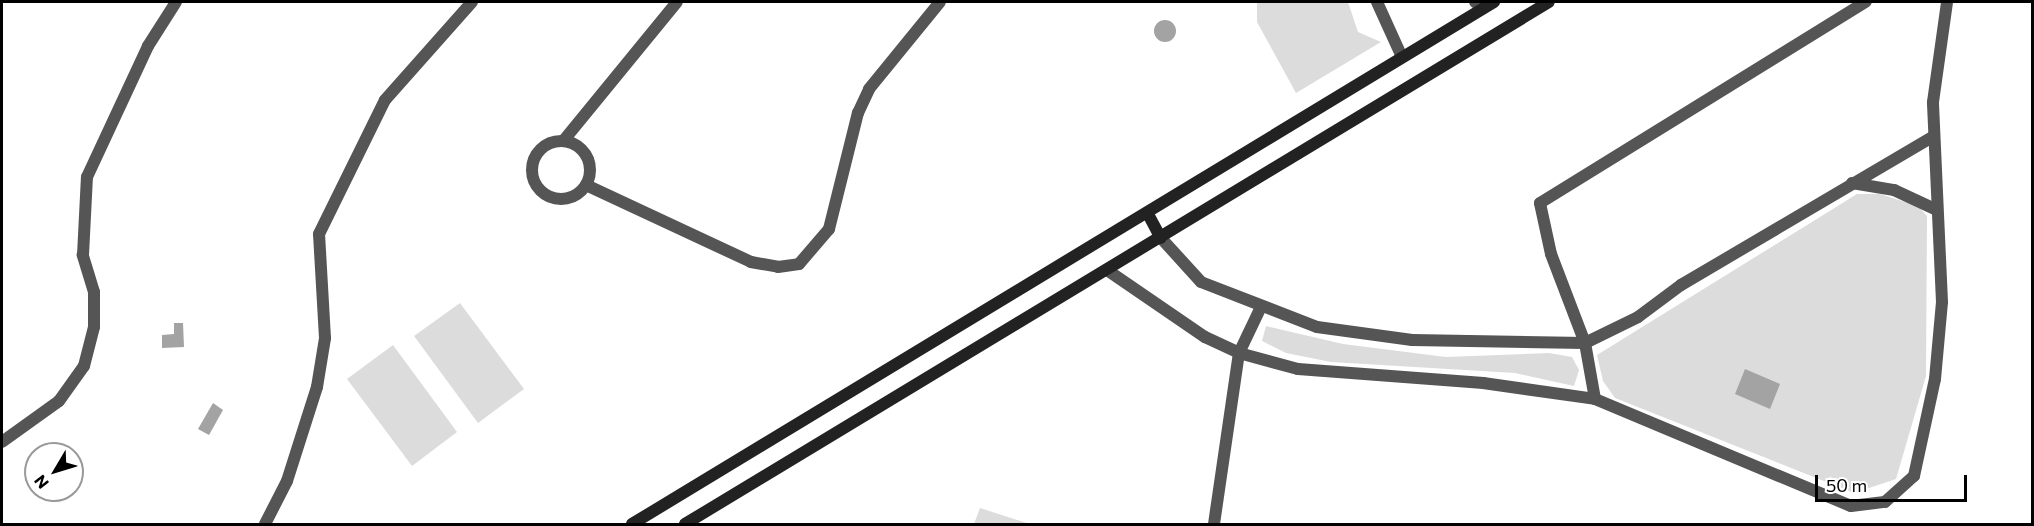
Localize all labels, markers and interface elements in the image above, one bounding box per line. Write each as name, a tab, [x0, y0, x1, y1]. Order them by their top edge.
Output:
north arrow	[24, 442, 84, 502]
scale bar	[1818, 463, 1970, 501]
text: N	[30, 472, 52, 493]
text: 50 m	[1826, 474, 1867, 496]

